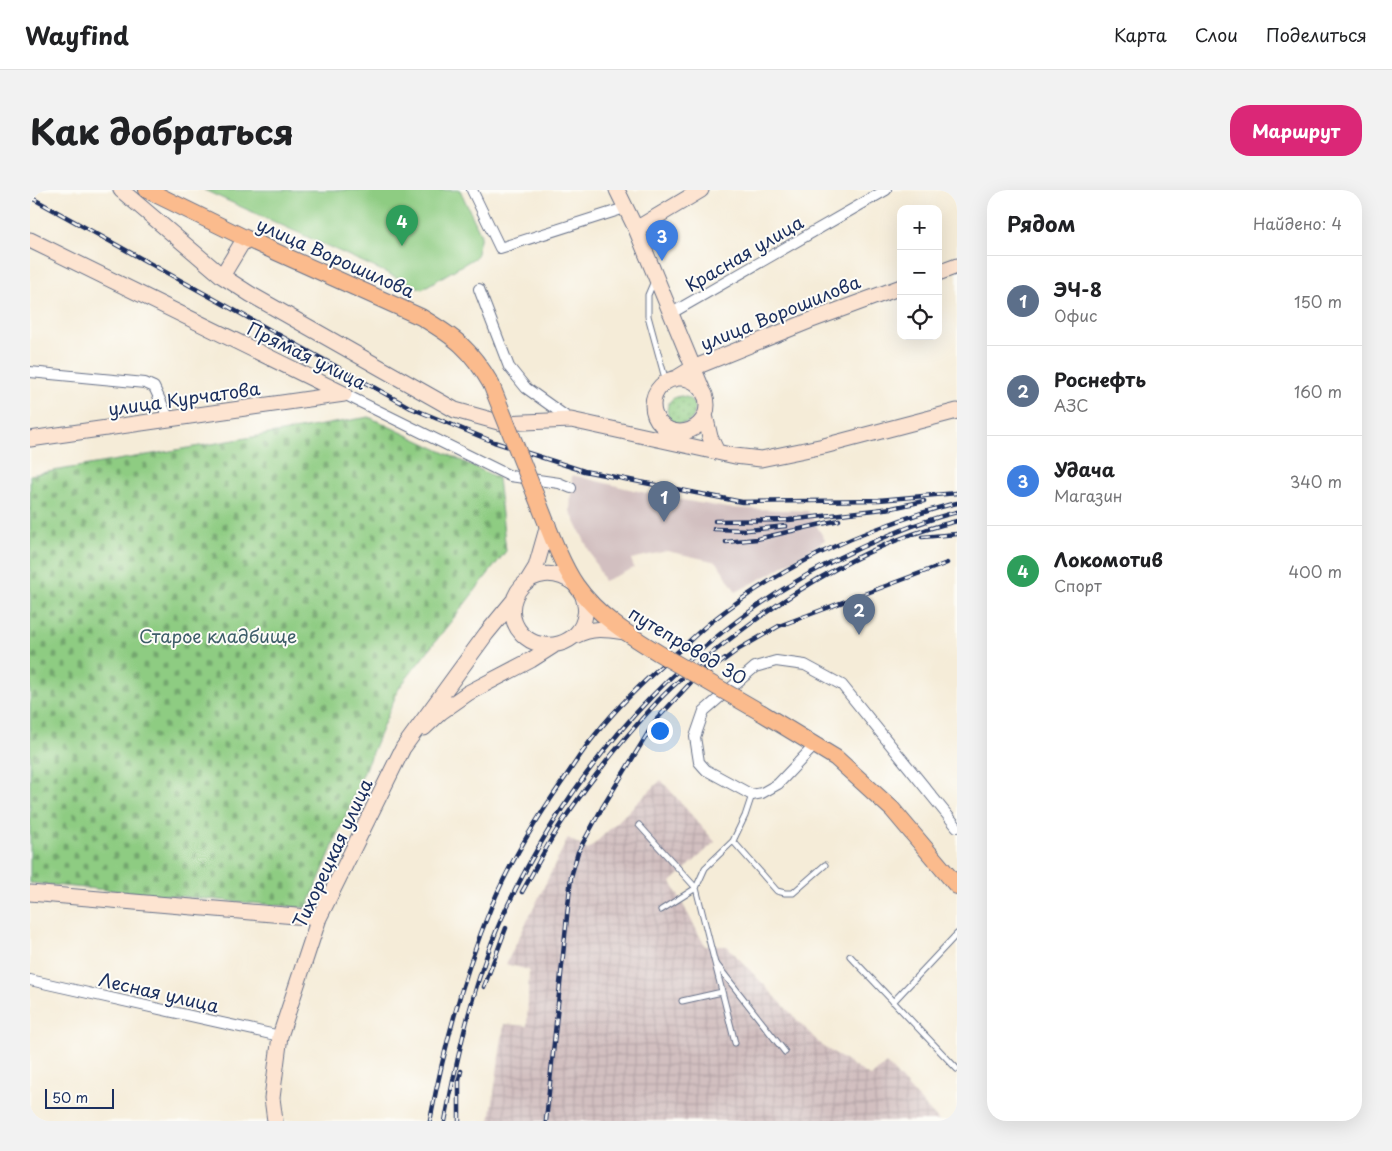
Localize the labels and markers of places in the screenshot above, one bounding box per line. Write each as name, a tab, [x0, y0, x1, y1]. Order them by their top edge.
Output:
pin: 4	[386, 205, 418, 246]
pin: 3	[646, 220, 678, 261]
pin: 1	[648, 481, 680, 522]
pin: 2	[843, 594, 875, 635]

